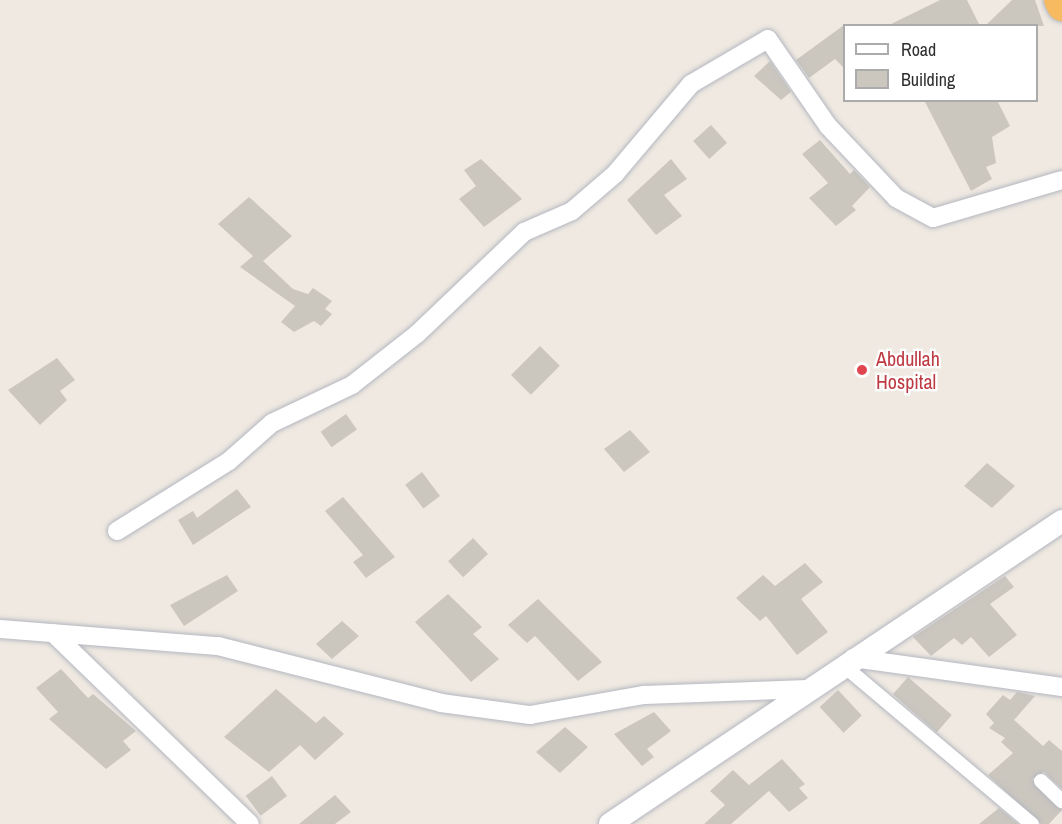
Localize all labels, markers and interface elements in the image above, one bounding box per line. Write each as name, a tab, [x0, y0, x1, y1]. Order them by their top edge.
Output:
legend	[843, 24, 1038, 102]
text: Road	[901, 37, 936, 62]
text: Building	[901, 67, 955, 92]
place label: Abdullah Hospital	[876, 346, 940, 393]
marker: Abdullah Hospital	[853, 361, 871, 379]

